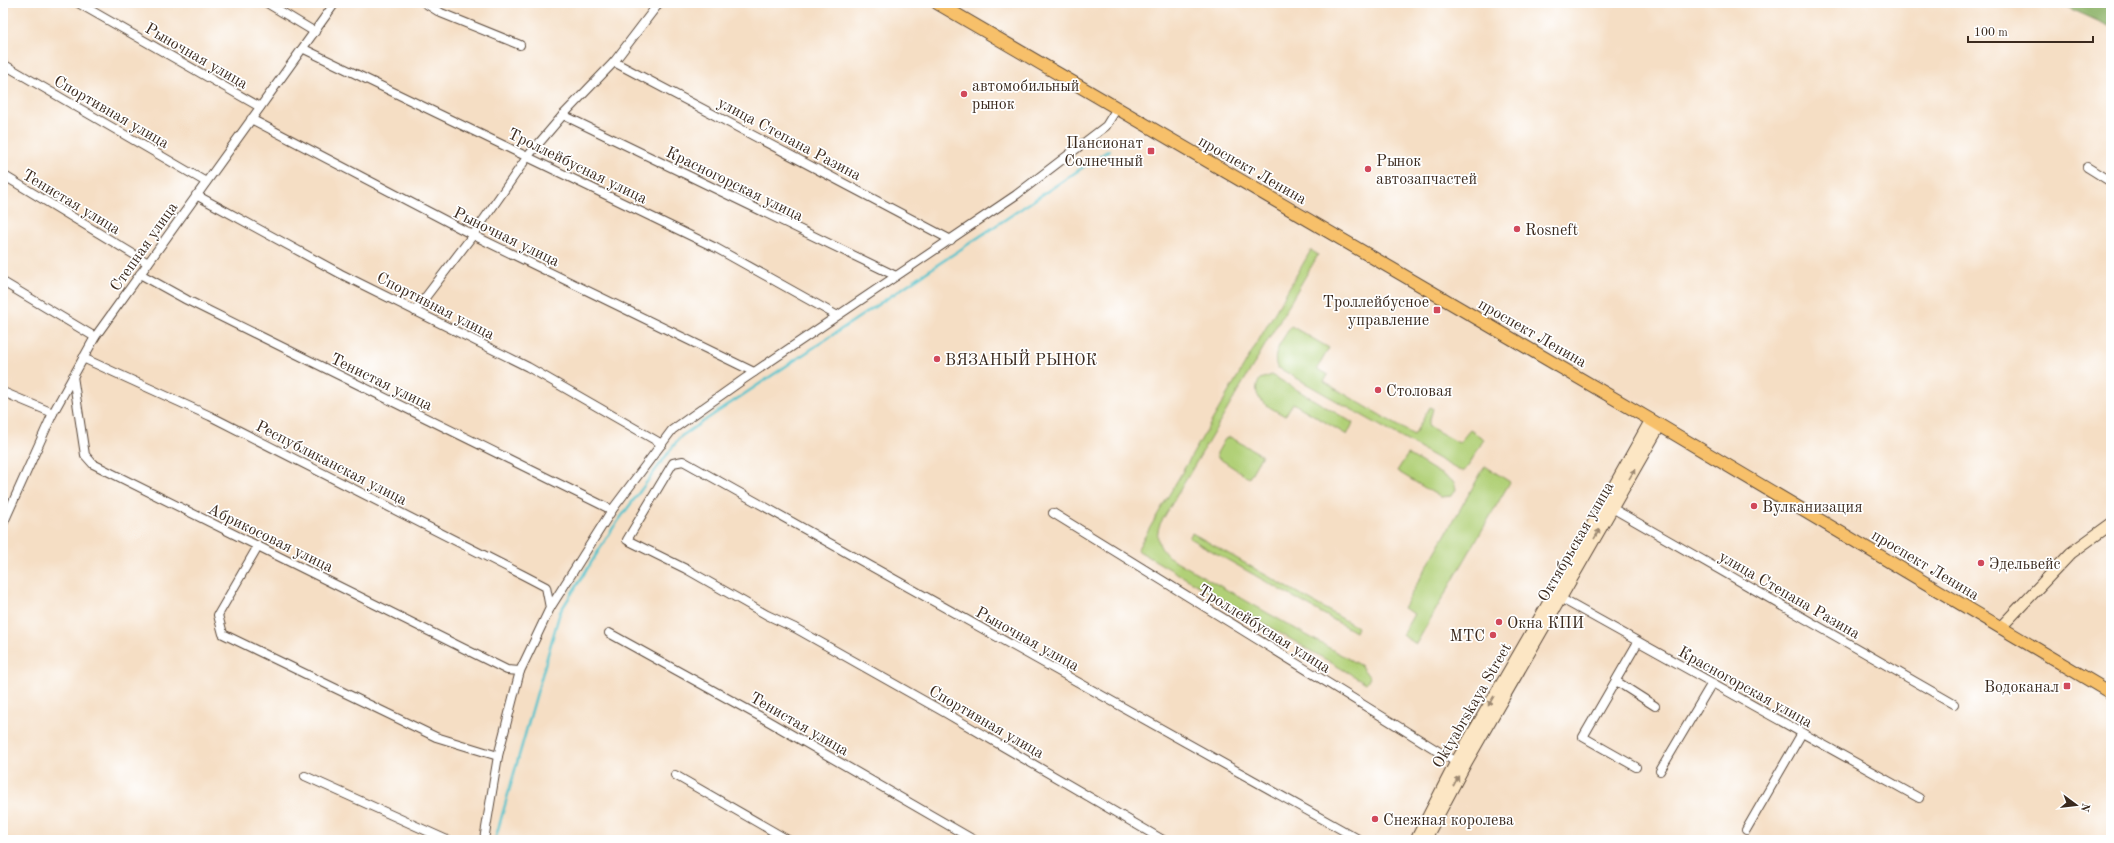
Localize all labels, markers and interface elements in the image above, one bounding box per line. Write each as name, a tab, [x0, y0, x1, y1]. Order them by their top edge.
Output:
scale bar	[1968, 18, 2093, 44]
street label: Рыночная улица	[142, 21, 250, 93]
text: 100 m	[1974, 27, 2008, 39]
street label: Спортивная улица	[51, 73, 171, 152]
place label: автомобильный рынок	[972, 79, 1079, 113]
marker: автомобильный рынок	[959, 89, 969, 99]
street label: улица Степана Разина	[715, 95, 863, 184]
street label: Троллейбусная улица	[505, 126, 649, 208]
street label: проспект Ленина	[1195, 133, 1309, 208]
place label: Пансионат Солнечный	[1064, 136, 1143, 170]
street label: Красногорская улица	[663, 145, 805, 225]
marker: Пансионат Солнечный	[1146, 146, 1156, 156]
place label: Рынок автозапчастей	[1376, 154, 1477, 188]
marker: Рынок автозапчастей	[1363, 164, 1373, 174]
street label: Тенистая улица	[19, 167, 123, 238]
street label: Степная улица	[108, 200, 181, 295]
street label: Рыночная улица	[451, 205, 562, 270]
place label: Rosneft	[1525, 223, 1579, 239]
marker: Rosneft	[1512, 224, 1522, 234]
street label: Спортивная улица	[374, 270, 497, 343]
place label: Троллейбусное управление	[1323, 295, 1429, 329]
street label: проспект Ленина	[1475, 296, 1589, 371]
marker: Троллейбусное управление	[1432, 305, 1442, 315]
place label: ВЯЗАНЫЙ РЫНОК	[945, 349, 1098, 369]
street label: Тенистая улица	[328, 351, 435, 414]
marker: ВЯЗАНЫЙ РЫНОК	[932, 354, 942, 364]
place label: Столовая	[1386, 384, 1452, 400]
marker: Столовая	[1373, 385, 1383, 395]
street label: Республиканская улица	[253, 419, 409, 509]
one-way arrow	[1628, 468, 1635, 480]
street label: Октябрьская улица	[1536, 479, 1618, 605]
place label: Вулканизация	[1762, 500, 1863, 516]
marker: Вулканизация	[1749, 501, 1759, 511]
street label: Абрикосовая улица	[205, 502, 335, 576]
street label: проспект Ленина	[1869, 527, 1981, 604]
one-way arrow	[1593, 528, 1600, 540]
street label: улица Степана Разина	[1716, 549, 1862, 643]
place label: Эдельвейс	[1989, 557, 2061, 573]
marker: Эдельвейс	[1976, 558, 1986, 568]
street label: Троллейбусная улица	[1195, 582, 1333, 677]
street label: Рыночная улица	[973, 605, 1082, 675]
place label: Окна КПИ	[1507, 616, 1584, 632]
marker: Окна КПИ	[1494, 617, 1504, 627]
place label: МТС	[1449, 629, 1485, 645]
marker: МТС	[1488, 630, 1498, 640]
street label: Oktyabrskaya Street	[1430, 640, 1515, 771]
street label: Красногорская улица	[1675, 644, 1815, 731]
place label: Водоканал	[1984, 680, 2059, 696]
marker: Водоканал	[2062, 681, 2072, 691]
street label: Спортивная улица	[926, 683, 1046, 762]
street label: Тенистая улица	[747, 690, 851, 760]
one-way arrow	[1488, 695, 1495, 707]
one-way arrow	[1452, 775, 1459, 787]
north arrow	[2056, 785, 2096, 825]
text: N	[2078, 802, 2091, 813]
place label: Снежная королева	[1383, 813, 1514, 829]
marker: Снежная королева	[1370, 814, 1380, 824]

